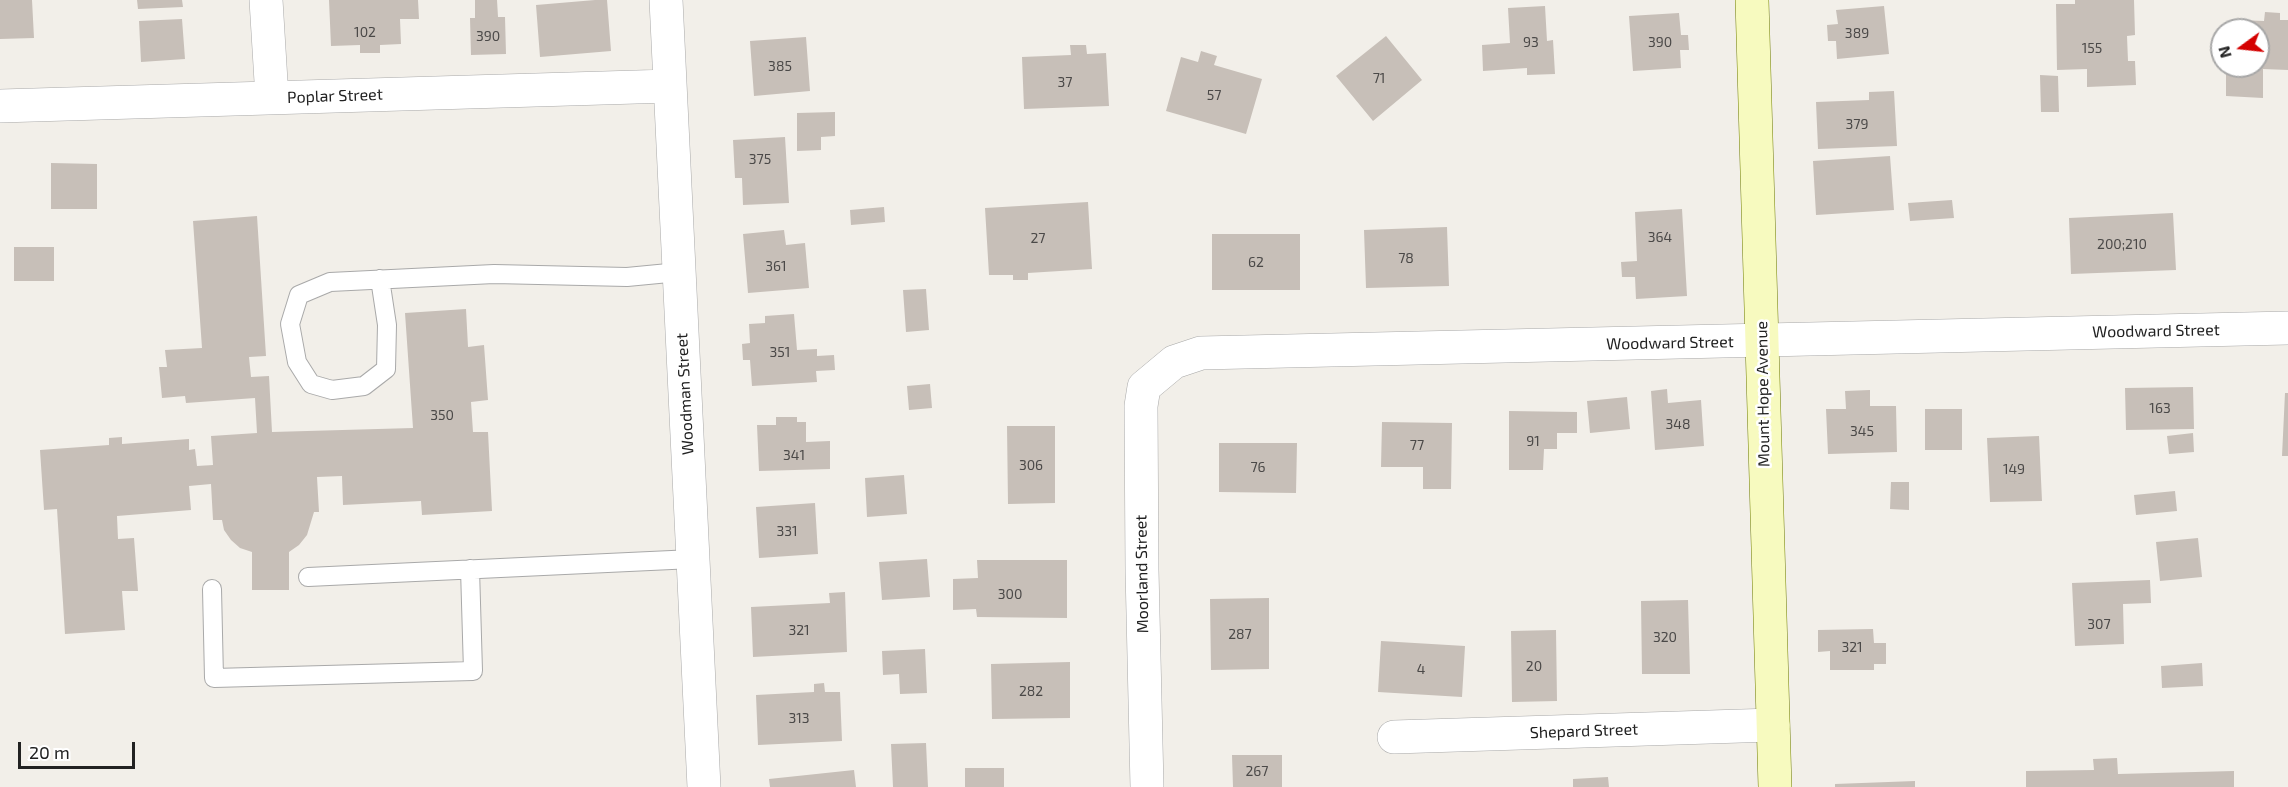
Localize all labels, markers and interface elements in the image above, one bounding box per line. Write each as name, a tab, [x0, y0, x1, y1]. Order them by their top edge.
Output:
north arrow	[2210, 18, 2270, 78]
house number: 102	[354, 24, 376, 40]
house number: 389	[1845, 25, 1869, 41]
house number: 390	[476, 28, 500, 44]
house number: 93	[1523, 34, 1539, 50]
house number: 390	[1648, 34, 1672, 50]
house number: 155	[2082, 40, 2102, 56]
text: N	[2213, 44, 2235, 60]
house number: 385	[768, 58, 792, 74]
house number: 71	[1373, 70, 1385, 86]
house number: 37	[1058, 74, 1072, 90]
street label: Poplar Street	[287, 85, 383, 107]
house number: 57	[1207, 87, 1221, 103]
house number: 379	[1846, 116, 1868, 132]
house number: 375	[749, 151, 771, 167]
house number: 364	[1648, 229, 1672, 245]
house number: 27	[1030, 230, 1046, 246]
house number: 200;210	[2097, 236, 2147, 252]
house number: 78	[1398, 250, 1414, 266]
house number: 62	[1248, 254, 1264, 270]
house number: 361	[765, 258, 787, 274]
street label: Woodward Street	[2092, 320, 2220, 342]
street label: Mount Hope Avenue	[1752, 321, 1774, 467]
street label: Woodman Street	[672, 332, 698, 456]
street label: Woodward Street	[1606, 332, 1734, 354]
house number: 351	[770, 344, 790, 360]
house number: 163	[2149, 400, 2171, 416]
house number: 350	[430, 407, 454, 423]
house number: 348	[1666, 416, 1690, 432]
house number: 345	[1850, 423, 1874, 439]
house number: 91	[1526, 433, 1540, 449]
house number: 77	[1410, 437, 1424, 453]
house number: 341	[783, 447, 805, 463]
house number: 306	[1019, 457, 1043, 473]
house number: 76	[1250, 459, 1266, 475]
house number: 149	[2003, 461, 2025, 477]
street label: Moorland Street	[1131, 515, 1153, 633]
house number: 331	[776, 523, 798, 539]
house number: 300	[998, 586, 1022, 602]
house number: 307	[2087, 616, 2111, 632]
house number: 321	[788, 622, 810, 638]
house number: 287	[1228, 626, 1252, 642]
house number: 320	[1653, 629, 1677, 645]
house number: 321	[1841, 639, 1863, 655]
house number: 20	[1526, 658, 1542, 674]
house number: 4	[1417, 661, 1425, 677]
house number: 282	[1019, 683, 1043, 699]
house number: 313	[788, 710, 810, 726]
street label: Shepard Street	[1530, 720, 1638, 742]
scale bar	[21, 730, 138, 768]
text: 20 m	[29, 741, 70, 763]
house number: 267	[1245, 763, 1269, 779]

